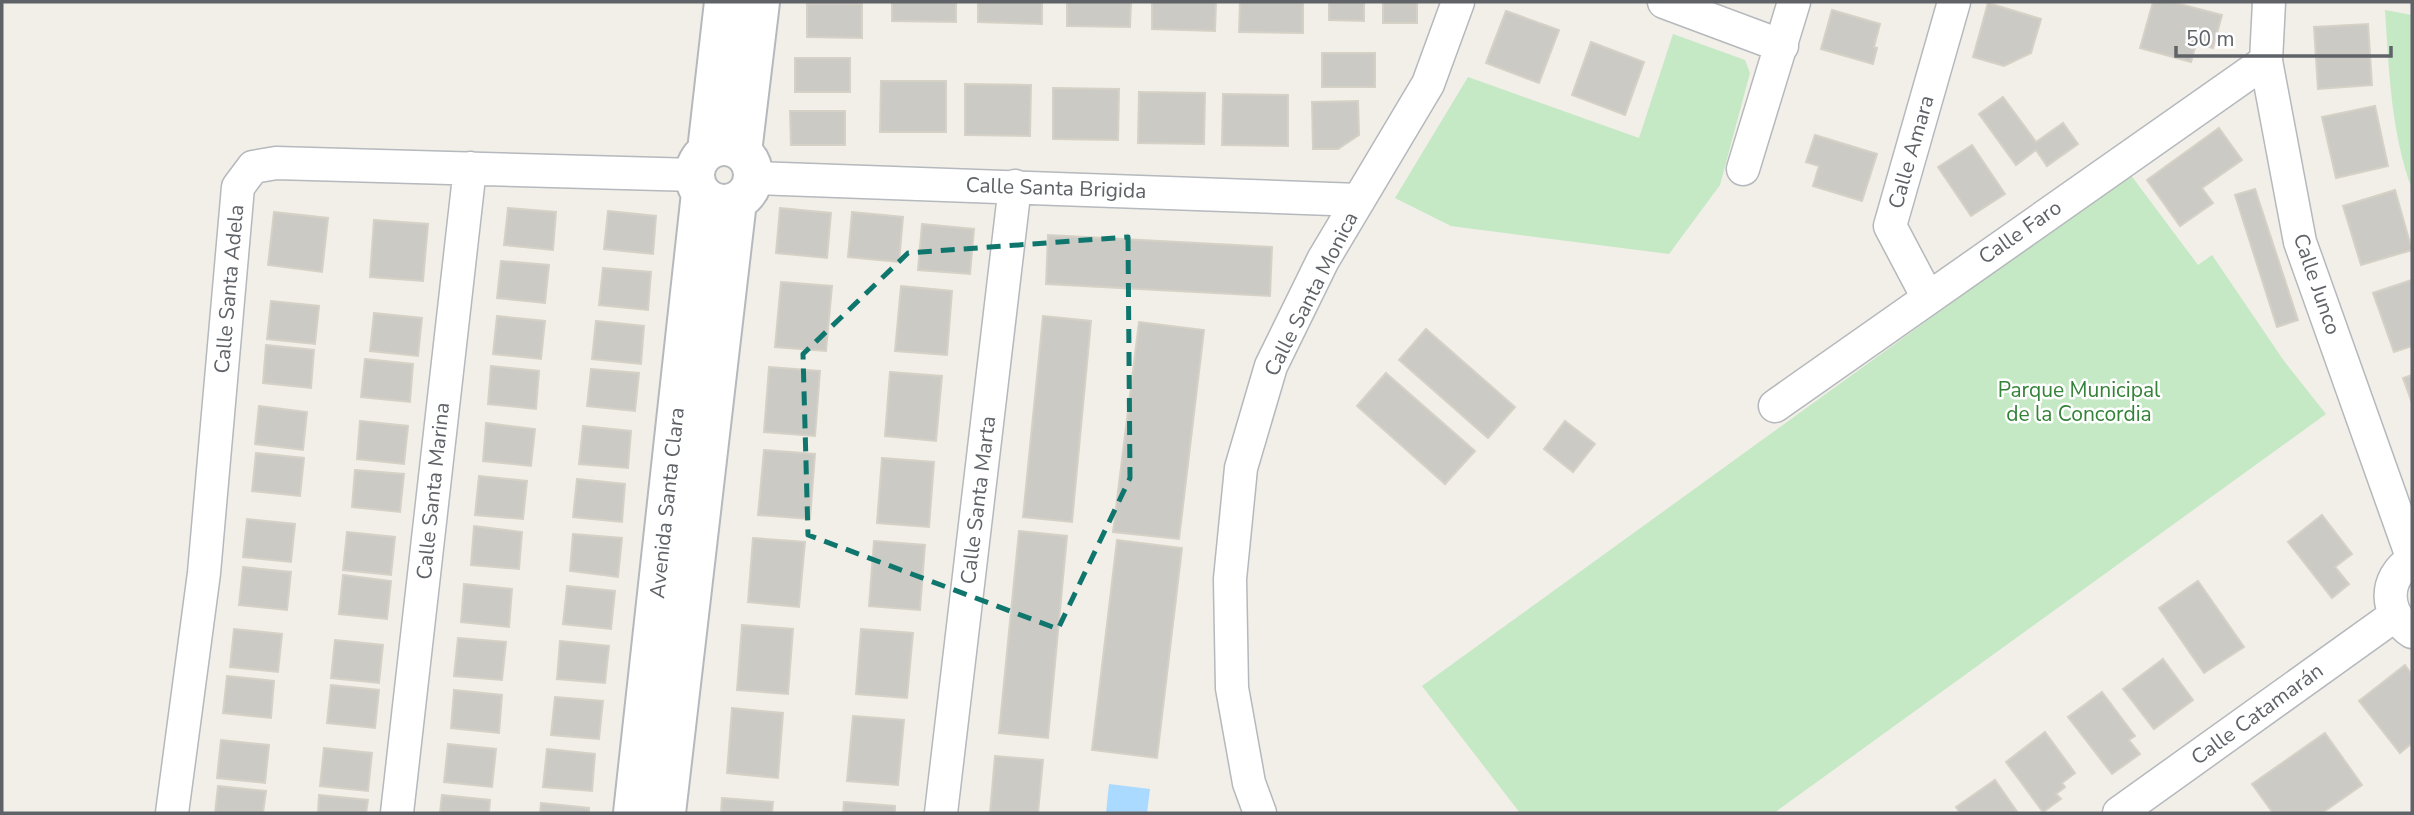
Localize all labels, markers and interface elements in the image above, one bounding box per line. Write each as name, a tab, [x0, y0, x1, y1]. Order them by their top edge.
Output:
scale bar	[2176, 14, 2391, 58]
text: 50 m	[2186, 25, 2235, 53]
street label: Calle Amara	[1881, 92, 1941, 212]
street label: Calle Santa Brigida	[965, 171, 1147, 205]
street label: Calle Faro	[1973, 193, 2067, 271]
street label: Calle Santa Adela	[208, 203, 250, 375]
street label: Calle Santa Monica	[1257, 207, 1365, 381]
street label: Calle Junco	[2287, 230, 2347, 338]
park label: Parque Municipal de la Concordia	[1998, 376, 2161, 428]
street label: Calle Santa Marina	[410, 401, 456, 581]
street label: Avenida Santa Clara	[643, 406, 691, 600]
street label: Calle Santa Marta	[954, 414, 1002, 586]
street label: Calle Catamarán	[2185, 657, 2329, 771]

